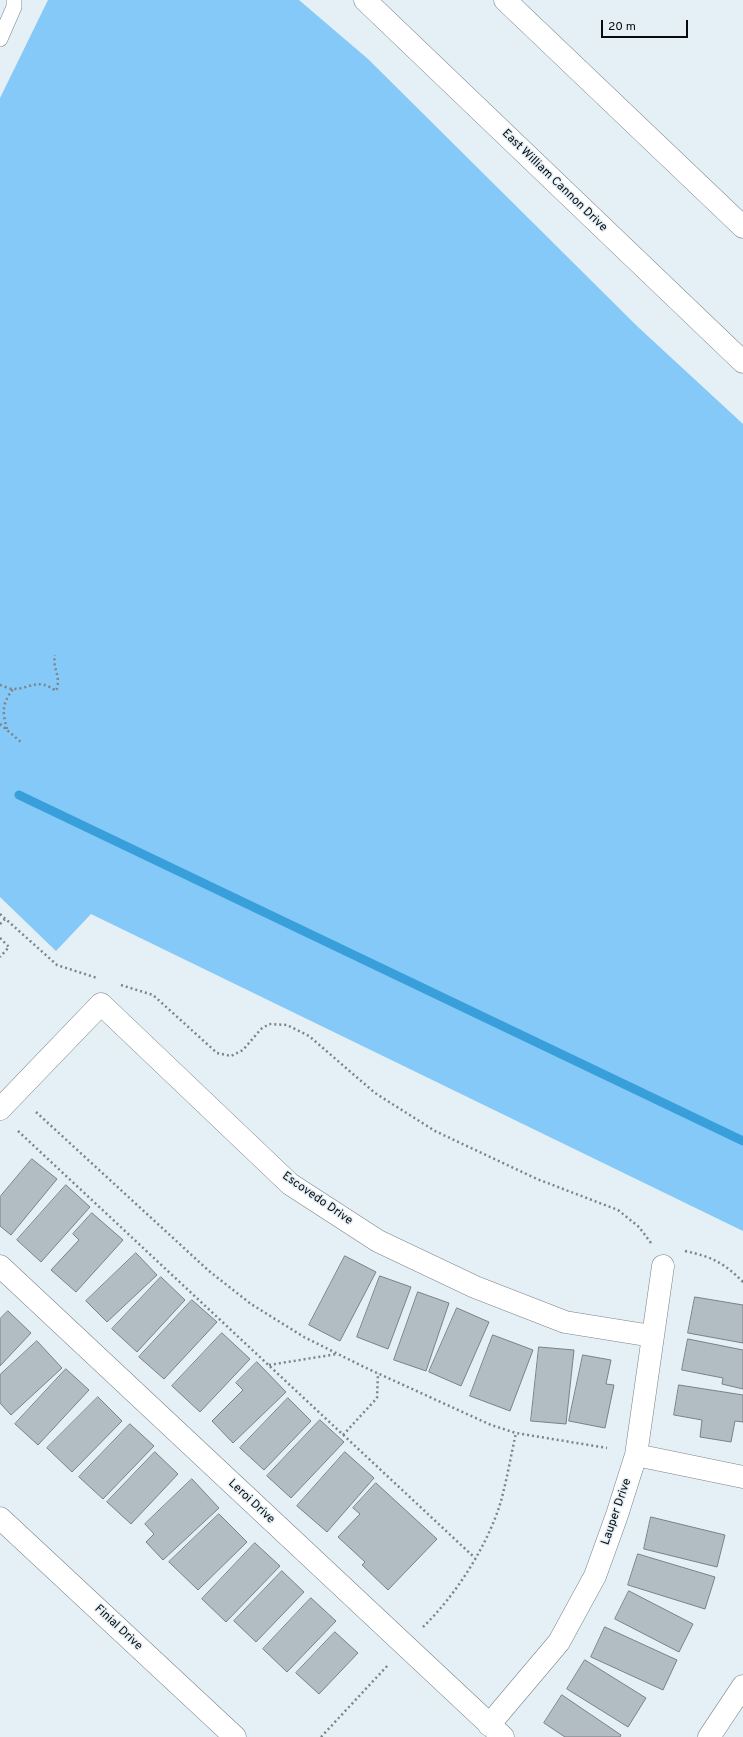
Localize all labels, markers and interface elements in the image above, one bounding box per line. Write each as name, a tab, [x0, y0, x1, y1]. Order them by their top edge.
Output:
scale bar	[603, 12, 690, 38]
text: 20 m	[608, 19, 636, 35]
street label: East William Cannon Drive	[498, 127, 610, 235]
street label: Escovedo Drive	[279, 1169, 355, 1229]
street label: Leroi Drive	[225, 1477, 277, 1527]
street label: Lauper Drive	[599, 1477, 635, 1547]
street label: Finial Drive	[91, 1602, 145, 1654]

